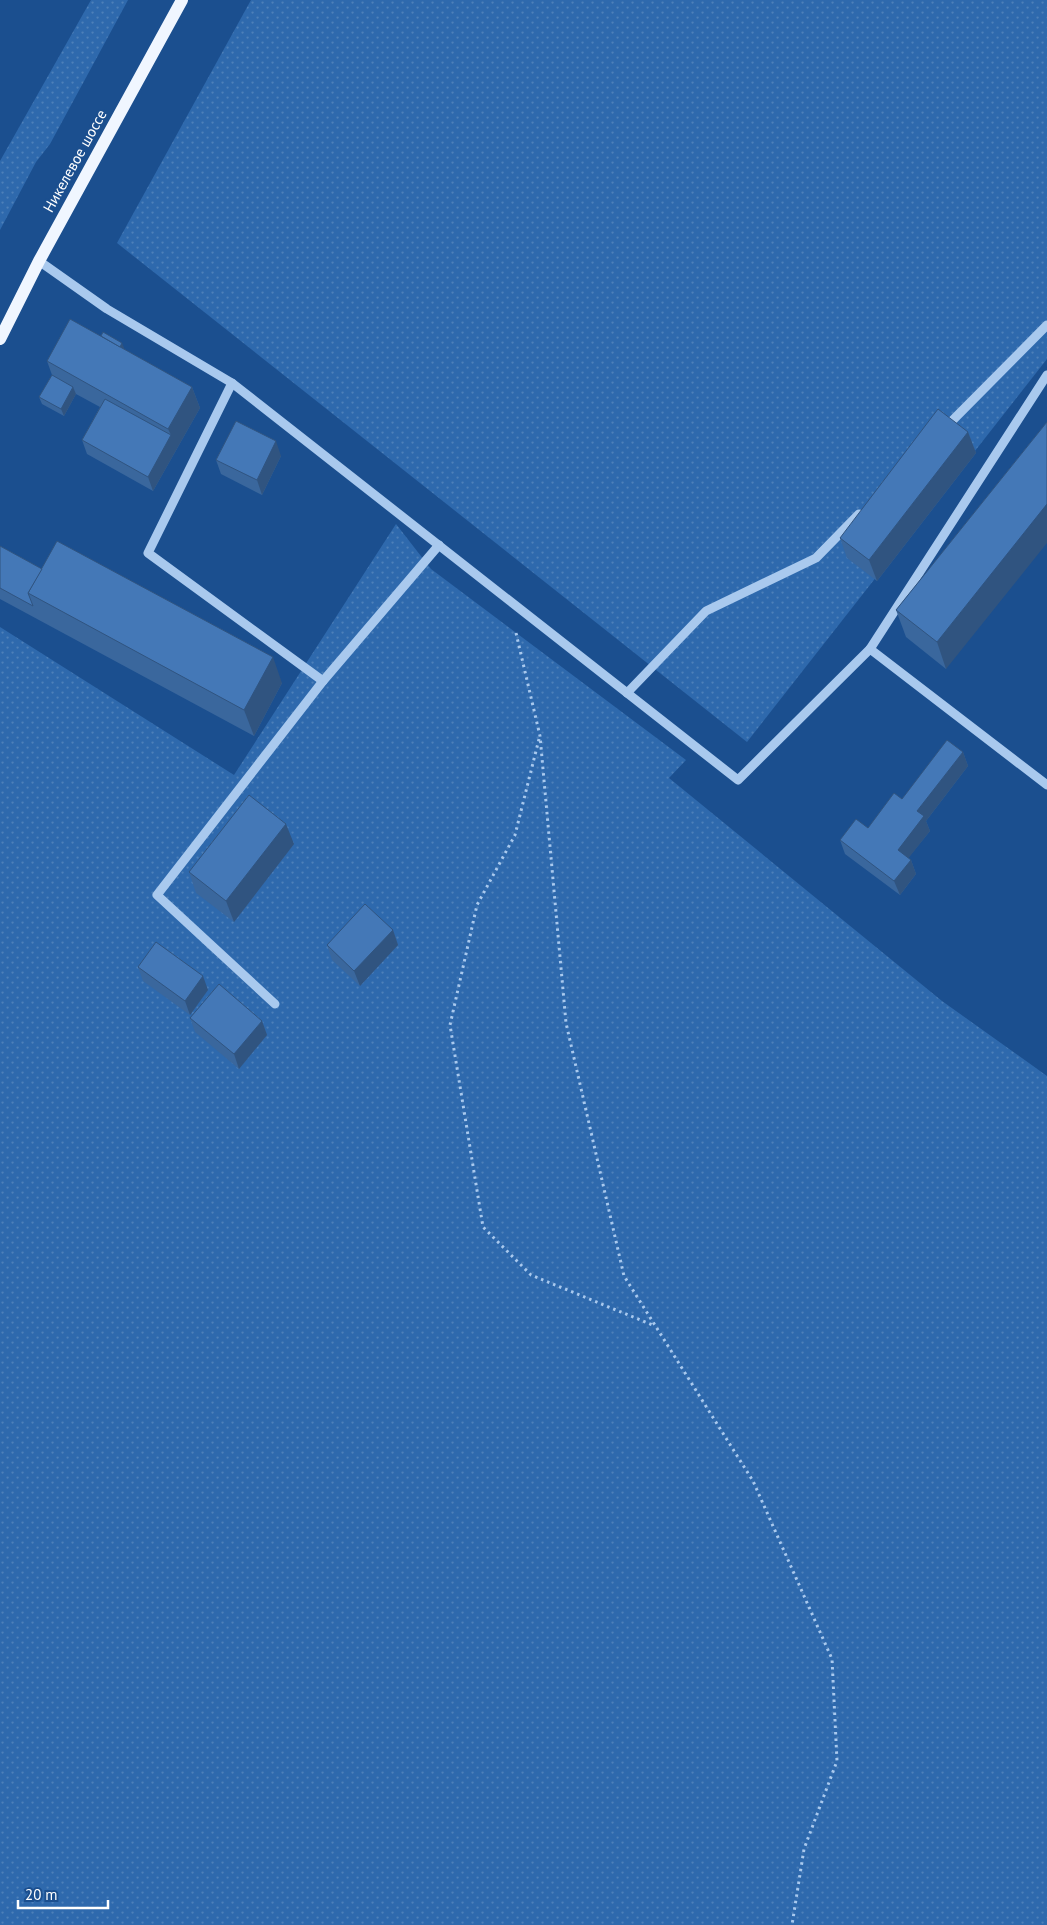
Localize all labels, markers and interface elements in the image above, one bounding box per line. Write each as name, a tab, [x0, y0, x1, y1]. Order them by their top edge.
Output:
street label: Никелевое шоссе	[39, 106, 111, 215]
scale bar	[18, 1878, 108, 1910]
text: 20 m	[25, 1885, 58, 1904]

